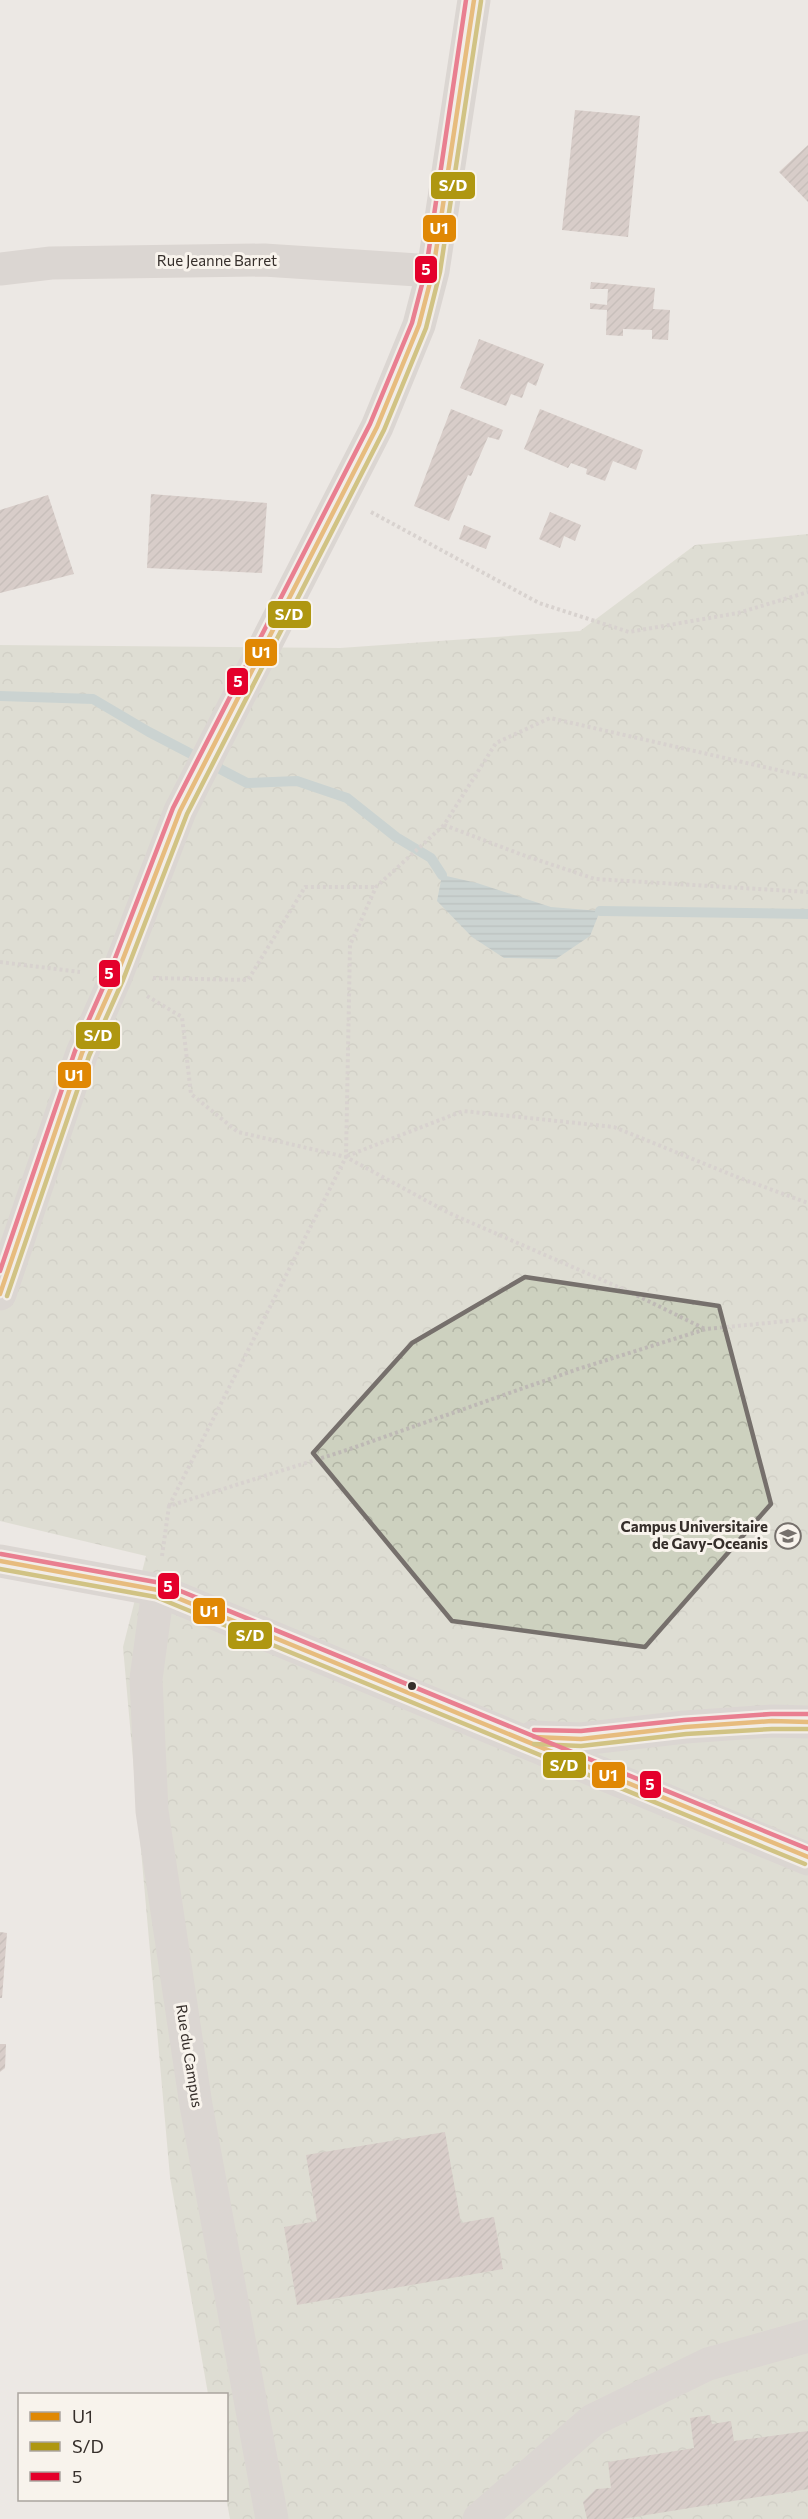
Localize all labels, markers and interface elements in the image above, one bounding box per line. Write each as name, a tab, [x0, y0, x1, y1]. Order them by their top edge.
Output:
line badge: S/D	[430, 171, 476, 200]
text: S/D	[439, 175, 468, 194]
line badge: U1	[422, 214, 457, 243]
text: U1	[430, 218, 448, 237]
street label: Rue Jeanne Barret	[157, 251, 277, 269]
line badge: 5	[414, 255, 438, 284]
text: 5	[421, 259, 431, 278]
line badge: S/D	[267, 600, 312, 629]
text: S/D	[275, 604, 304, 623]
line badge: U1	[244, 638, 278, 667]
text: U1	[252, 642, 270, 661]
line badge: 5	[226, 667, 249, 696]
text: 5	[233, 671, 243, 690]
line badge: 5	[98, 959, 121, 988]
text: 5	[104, 963, 114, 982]
line badge: S/D	[75, 1021, 121, 1050]
text: S/D	[84, 1025, 113, 1044]
line badge: U1	[57, 1061, 92, 1089]
text: U1	[65, 1065, 83, 1084]
place label: Campus Universitaire de Gavy-Oceanis	[621, 1517, 768, 1552]
school or university icon: Campus Universitaire de Gavy-Oceanis	[773, 1521, 803, 1551]
line badge: 5	[157, 1572, 180, 1600]
text: 5	[163, 1576, 173, 1595]
line badge: U1	[192, 1597, 226, 1625]
text: U1	[200, 1601, 218, 1620]
line badge: S/D	[227, 1621, 273, 1650]
text: S/D	[236, 1625, 265, 1644]
unlabelled marker	[406, 1680, 418, 1692]
line badge: S/D	[542, 1751, 587, 1779]
text: S/D	[550, 1755, 579, 1774]
line badge: U1	[591, 1761, 626, 1789]
text: U1	[599, 1765, 617, 1784]
line badge: 5	[639, 1770, 662, 1799]
text: 5	[645, 1774, 655, 1793]
street label: Rue du Campus	[173, 2003, 207, 2109]
legend	[18, 2393, 228, 2501]
text: U1	[72, 2405, 93, 2427]
text: S/D	[72, 2435, 104, 2457]
text: 5	[72, 2465, 82, 2487]

